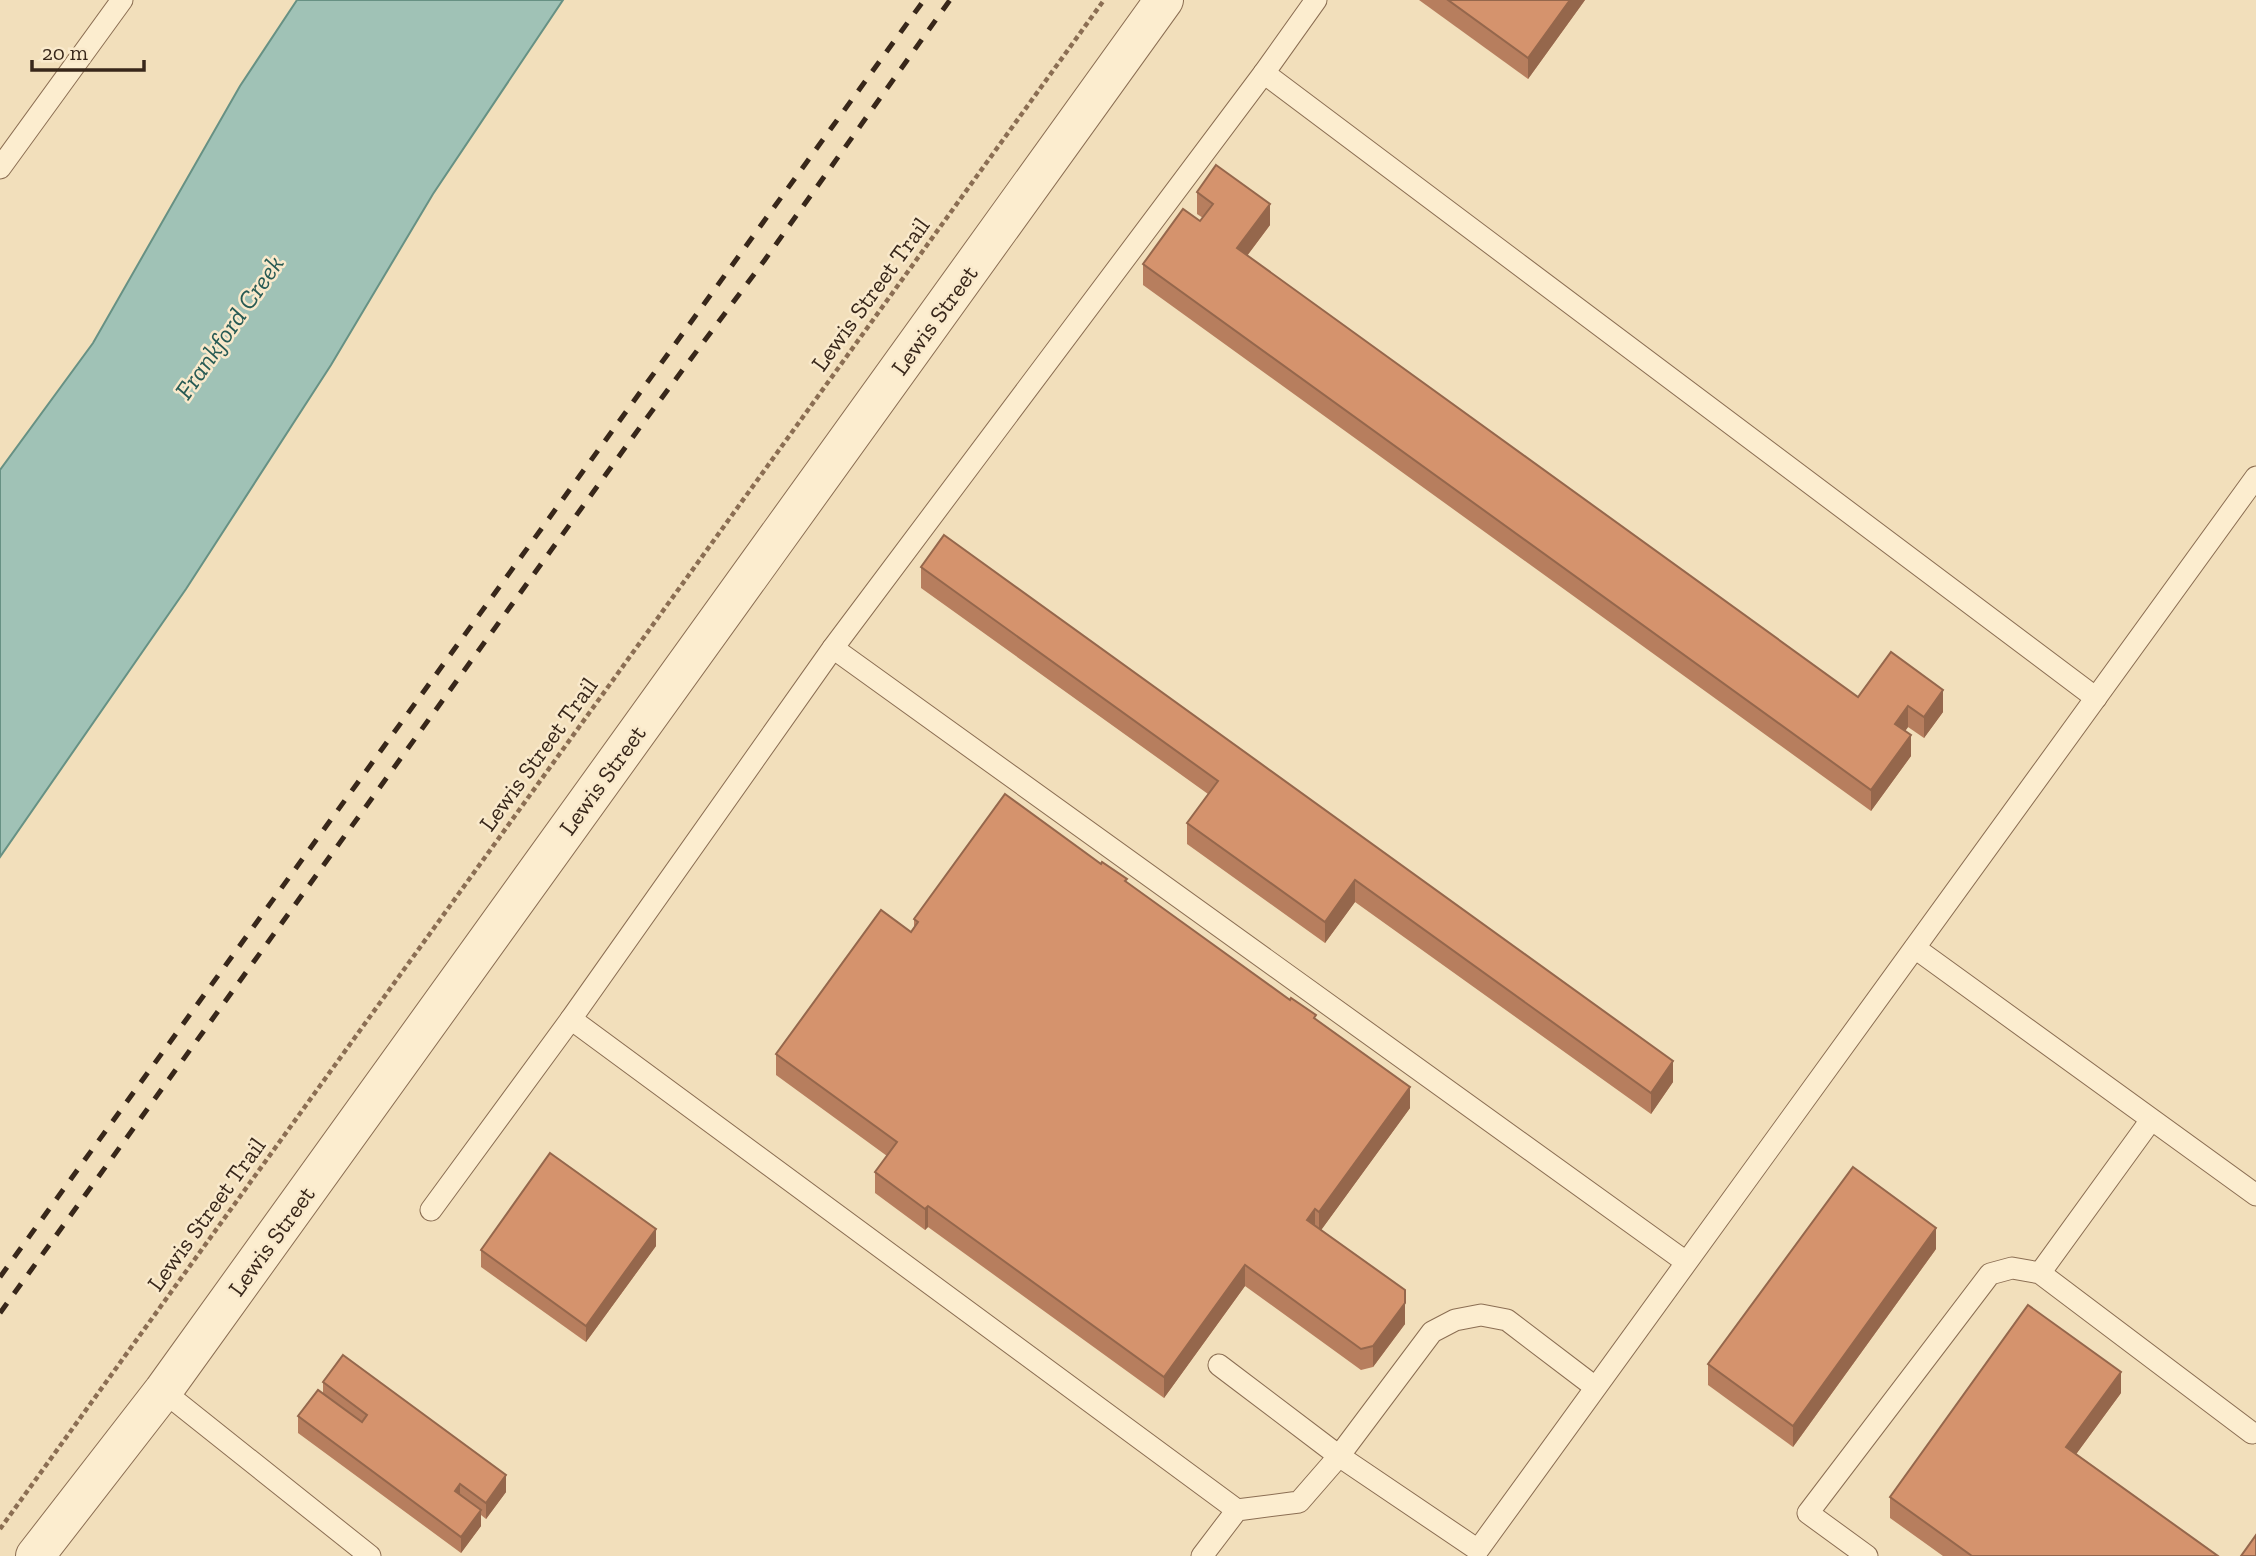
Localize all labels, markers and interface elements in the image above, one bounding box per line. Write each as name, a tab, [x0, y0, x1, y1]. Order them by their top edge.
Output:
scale bar	[32, 28, 144, 72]
text: 20 m	[42, 40, 88, 65]
street label: Lewis Street Trail	[805, 211, 935, 377]
water label: Frankford Creek	[168, 249, 290, 405]
street label: Lewis Street	[885, 260, 983, 380]
street label: Lewis Street Trail	[473, 671, 603, 837]
street label: Lewis Street	[553, 720, 651, 840]
street label: Lewis Street Trail	[141, 1131, 271, 1297]
street label: Lewis Street	[222, 1181, 320, 1301]

